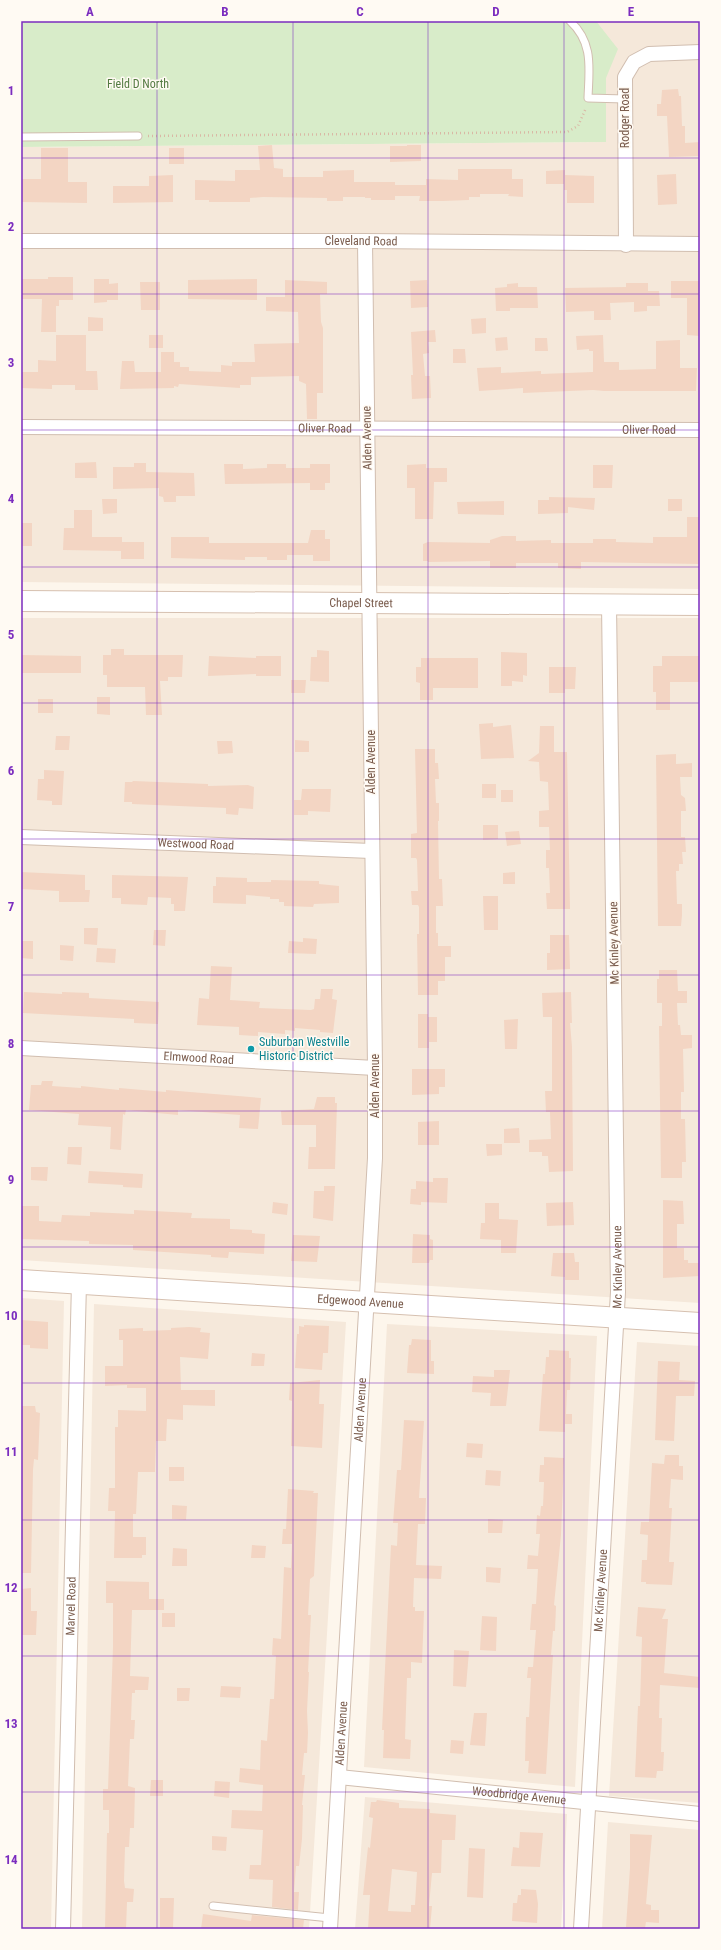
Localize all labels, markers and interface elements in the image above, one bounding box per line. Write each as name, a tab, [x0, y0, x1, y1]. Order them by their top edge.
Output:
text: A	[86, 4, 94, 19]
text: B	[221, 4, 229, 19]
text: C	[356, 4, 364, 19]
text: D	[492, 4, 500, 19]
text: E	[628, 4, 635, 19]
park label: Field D North	[107, 77, 169, 91]
text: 1	[8, 83, 14, 98]
street label: Rodger Road	[618, 88, 632, 148]
text: 2	[8, 219, 15, 234]
street label: Cleveland Road	[325, 234, 398, 248]
text: 3	[8, 355, 14, 370]
street label: Alden Avenue	[359, 405, 375, 470]
street label: Oliver Road	[298, 421, 352, 435]
street label: Oliver Road	[622, 423, 676, 437]
text: 4	[8, 491, 15, 506]
street label: Chapel Street	[329, 596, 393, 610]
text: 5	[8, 627, 15, 642]
street label: Alden Avenue	[364, 729, 378, 794]
text: 6	[8, 763, 15, 778]
street label: Westwood Road	[157, 835, 234, 853]
text: 7	[8, 899, 15, 914]
street label: Mc Kinley Avenue	[606, 901, 622, 985]
place label: Suburban Westville Historic District	[259, 1035, 350, 1063]
text: 8	[8, 1036, 14, 1051]
marker: Suburban Westville Historic District	[246, 1044, 256, 1054]
street label: Elmwood Road	[163, 1049, 234, 1067]
street label: Alden Avenue	[368, 1053, 382, 1118]
text: 9	[8, 1172, 14, 1187]
street label: Mc Kinley Avenue	[610, 1225, 625, 1309]
street label: Edgewood Avenue	[317, 1292, 404, 1311]
text: 10	[4, 1308, 18, 1323]
street label: Alden Avenue	[351, 1377, 369, 1442]
text: 11	[4, 1444, 18, 1459]
street label: Mc Kinley Avenue	[591, 1548, 610, 1633]
street label: Marvel Road	[63, 1576, 79, 1636]
text: 12	[4, 1580, 18, 1595]
street label: Alden Avenue	[333, 1700, 350, 1766]
text: 13	[4, 1716, 18, 1731]
street label: Woodbridge Avenue	[472, 1784, 567, 1807]
text: 14	[4, 1852, 18, 1867]

